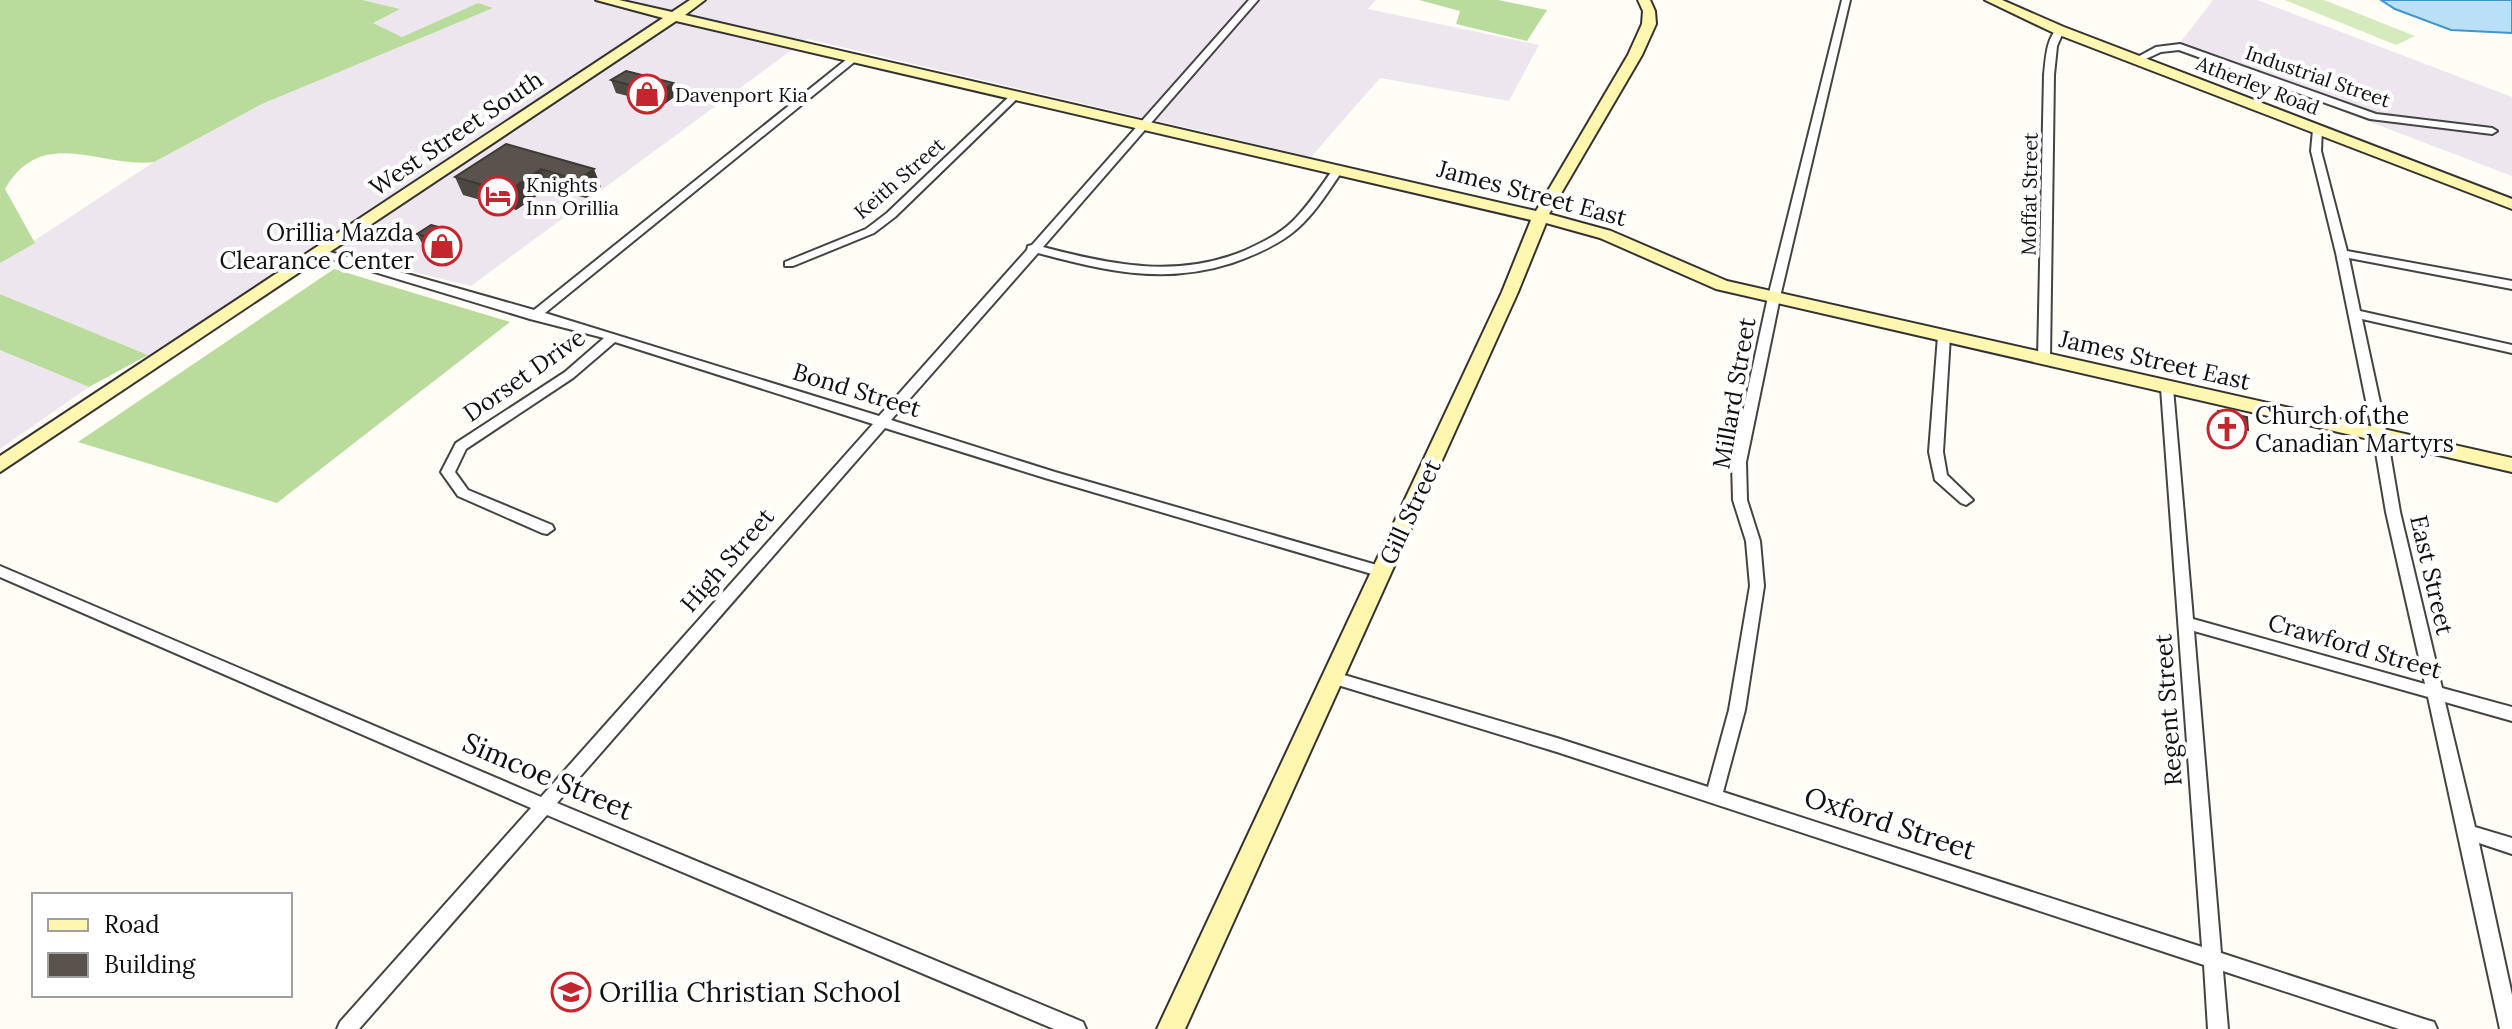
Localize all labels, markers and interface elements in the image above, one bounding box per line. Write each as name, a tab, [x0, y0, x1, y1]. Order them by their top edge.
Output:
street label: Industrial Street	[2242, 40, 2394, 113]
street label: Atherley Road	[2192, 50, 2323, 120]
street label: West Street South	[363, 63, 549, 203]
shop icon: Davenport Kia	[626, 73, 668, 115]
place label: Davenport Kia	[675, 82, 808, 107]
street label: Keith Street	[849, 132, 950, 224]
street label: Moffat Street	[2015, 132, 2043, 256]
street label: James Street East	[1433, 153, 1631, 233]
place label: Knights Inn Orillia	[526, 172, 619, 220]
hotel icon: Knights Inn Orillia	[477, 175, 519, 217]
place label: Orillia Mazda Clearance Center	[219, 217, 415, 276]
shop icon: Orillia Mazda Clearance Center	[421, 225, 463, 267]
street label: Millard Street	[1705, 314, 1763, 471]
street label: Dorset Drive	[457, 322, 591, 428]
street label: James Street East	[2056, 323, 2254, 397]
street label: Bond Street	[789, 356, 925, 424]
place label: Church of the Canadian Martyrs	[2255, 400, 2454, 459]
church icon: Church of the Canadian Martyrs	[2206, 408, 2248, 450]
street label: Gill Street	[1372, 454, 1448, 569]
street label: High Street	[673, 501, 781, 618]
street label: East Street	[2403, 512, 2461, 639]
street label: Crawford Street	[2265, 606, 2446, 686]
street label: Regent Street	[2147, 632, 2189, 787]
street label: Simcoe Street	[457, 724, 639, 828]
street label: Oxford Street	[1800, 778, 1980, 868]
legend	[32, 893, 292, 997]
text: Road	[104, 909, 160, 940]
text: Building	[104, 949, 196, 980]
school or university icon: Orillia Christian School	[550, 971, 592, 1013]
place label: Orillia Christian School	[599, 974, 901, 1010]

